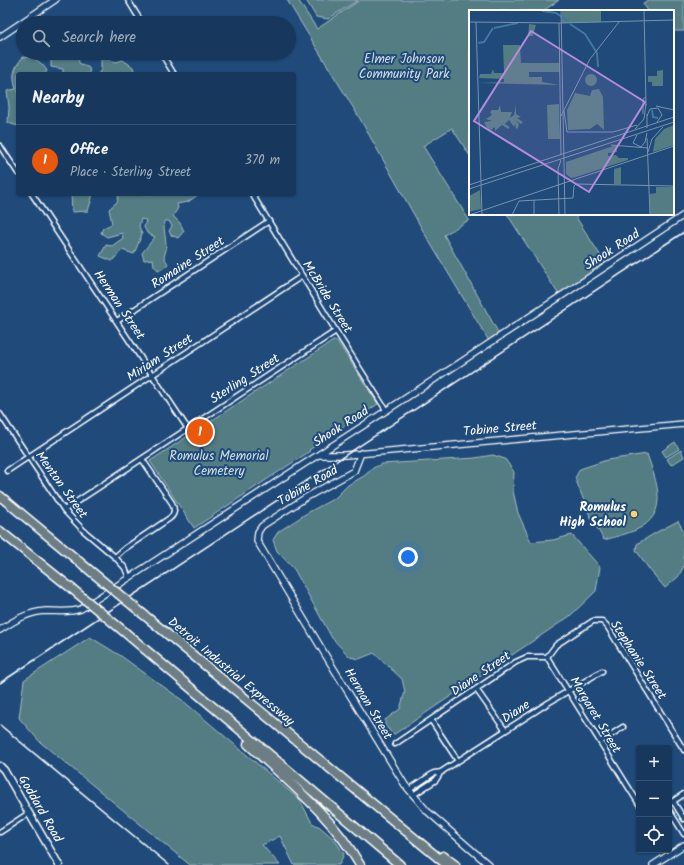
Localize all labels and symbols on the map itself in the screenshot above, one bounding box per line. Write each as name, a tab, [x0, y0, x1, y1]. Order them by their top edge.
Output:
inset map	[469, 10, 674, 215]
park label: Elmer Johnson Community Park	[359, 49, 450, 85]
street label: Shook Road	[580, 224, 645, 276]
street label: Romaine Street	[147, 231, 230, 295]
street label: McBride Street	[296, 257, 358, 338]
street label: Herman Street	[88, 266, 151, 345]
street label: Miriam Street	[123, 328, 198, 387]
street label: Sterling Street	[206, 348, 285, 409]
street label: Shook Road	[309, 401, 374, 453]
street label: Tobine Street	[462, 415, 539, 443]
pin: 1	[187, 417, 213, 447]
park label: Romulus Memorial Cemetery	[169, 446, 269, 482]
street label: Menton Street	[29, 447, 93, 524]
street label: Tobine Road	[274, 460, 343, 512]
place label: Romulus High School	[559, 497, 627, 533]
marker: Romulus High School	[629, 509, 639, 519]
your location	[398, 547, 418, 567]
street label: Detroit Industrial Expressway	[163, 612, 300, 732]
street label: Stephanie Street	[604, 616, 672, 705]
street label: Diane Street	[447, 646, 516, 702]
street label: Herman Street	[338, 664, 398, 745]
street label: Margaret Street	[564, 673, 627, 758]
street label: Diane	[498, 695, 535, 729]
street label: Goddard Road	[12, 771, 68, 847]

